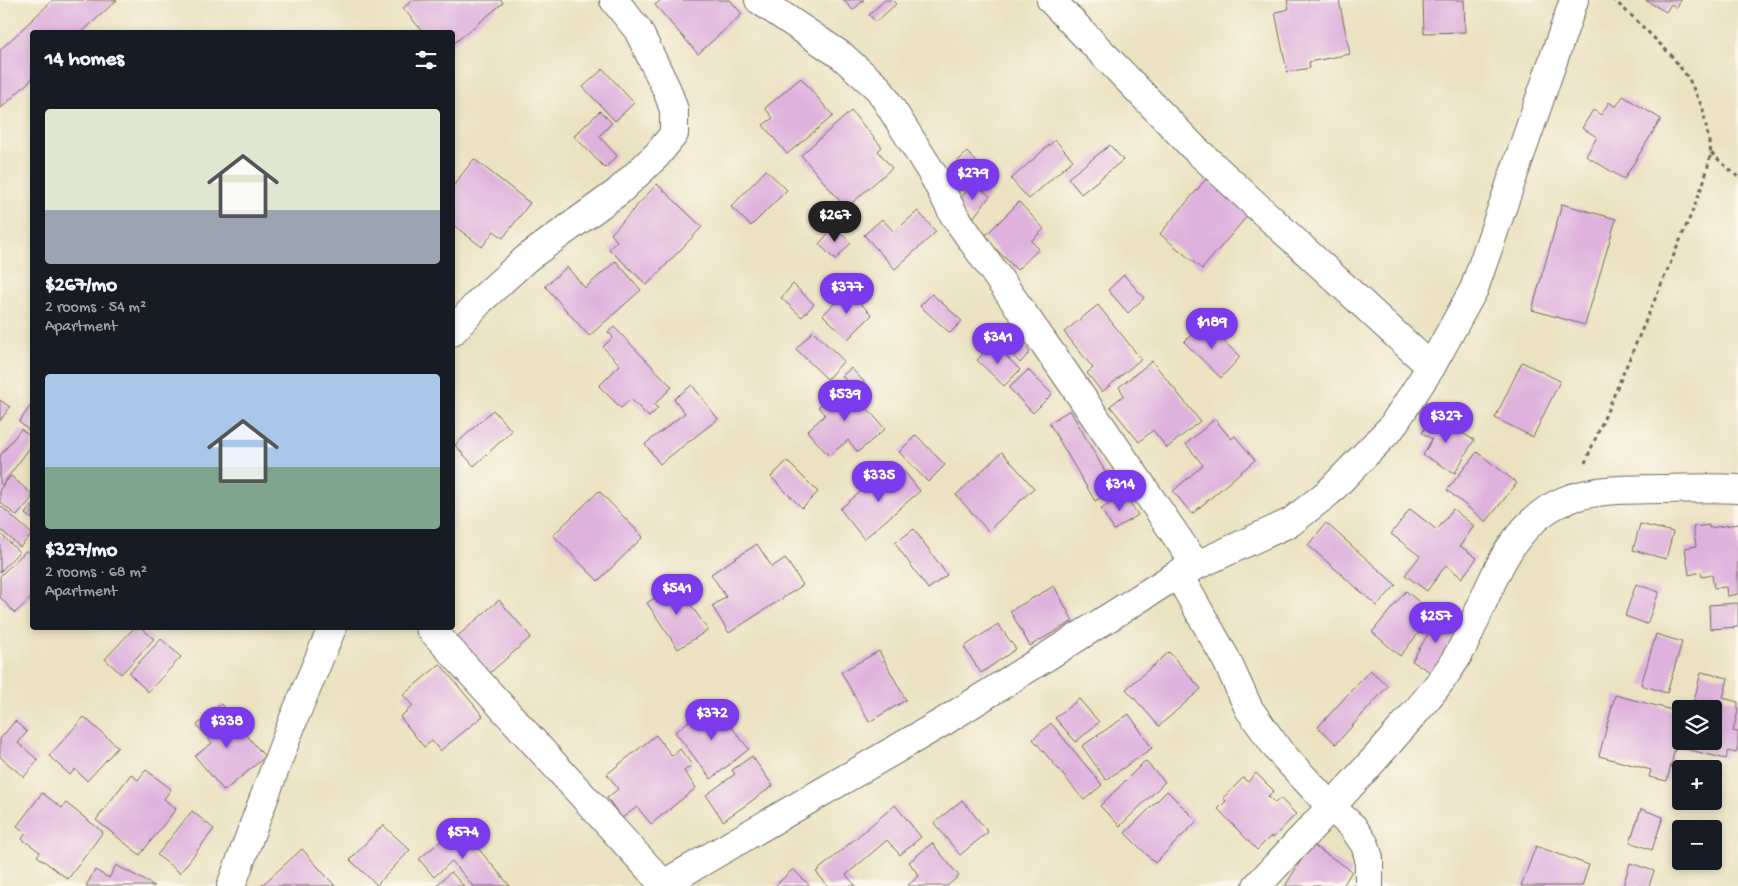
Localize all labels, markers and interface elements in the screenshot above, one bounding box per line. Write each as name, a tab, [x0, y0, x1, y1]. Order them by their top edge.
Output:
icon: filters	[412, 46, 440, 74]
text: 14 homes	[45, 48, 124, 73]
icon: home	[198, 141, 288, 231]
pin: $279	[943, 158, 1003, 201]
text: $279	[957, 165, 989, 184]
pin: $267	[805, 200, 865, 243]
text: $267	[819, 207, 851, 226]
pin: $377	[817, 272, 877, 315]
text: $267/mo	[45, 274, 117, 299]
text: $377	[831, 279, 863, 298]
text: 2 rooms · 54 m²	[45, 299, 146, 318]
pin: $189	[1182, 308, 1242, 350]
text: $189	[1197, 314, 1227, 333]
text: Apartment	[45, 318, 117, 337]
pin: $341	[968, 322, 1028, 365]
text: $341	[983, 329, 1013, 348]
pin: $539	[815, 380, 875, 422]
text: $539	[829, 386, 861, 405]
pin: $327	[1416, 402, 1476, 444]
icon: home	[198, 406, 288, 496]
text: $327	[1430, 408, 1462, 427]
pin: $335	[849, 460, 909, 503]
text: $335	[863, 467, 895, 486]
pin: $314	[1090, 470, 1150, 512]
text: $314	[1105, 476, 1135, 495]
text: $327/mo	[45, 539, 117, 564]
text: 2 rooms · 68 m²	[45, 564, 147, 583]
pin: $541	[647, 574, 707, 616]
text: $541	[662, 580, 692, 599]
text: Apartment	[45, 583, 117, 602]
pin: $257	[1406, 602, 1466, 644]
text: $257	[1420, 608, 1452, 627]
pin: $372	[682, 698, 742, 741]
map controls	[1672, 700, 1722, 870]
button: layers	[1672, 700, 1722, 750]
text: $372	[696, 705, 728, 724]
pin: $338	[197, 706, 257, 749]
text: $338	[211, 713, 243, 732]
button: +	[1672, 760, 1722, 810]
pin: $574	[433, 818, 493, 860]
button: −	[1672, 820, 1722, 870]
text: $574	[447, 824, 479, 843]

